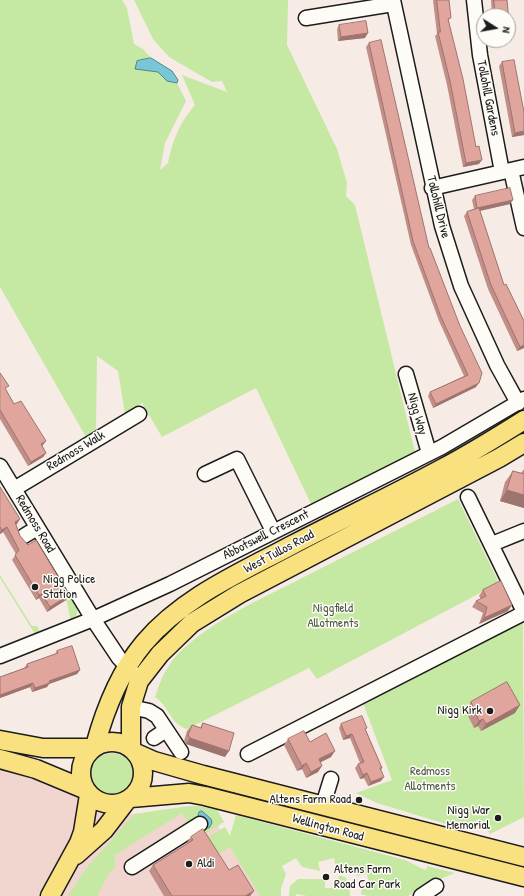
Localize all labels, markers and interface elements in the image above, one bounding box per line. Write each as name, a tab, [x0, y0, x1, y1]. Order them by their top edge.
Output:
north arrow	[476, 8, 516, 48]
text: N	[499, 26, 514, 34]
street label: Tollohill Gardens	[473, 59, 503, 137]
street label: Tollohill Drive	[423, 174, 453, 240]
street label: Nigg Way	[404, 391, 430, 437]
street label: Redmoss Walk	[44, 428, 108, 474]
street label: Redmoss Road	[12, 492, 58, 556]
street label: Abbotswell Crescent	[220, 507, 312, 563]
street label: West Tullos Road	[241, 527, 317, 577]
place label: Nigg Police Station	[43, 572, 95, 603]
marker: Nigg Police Station	[30, 582, 40, 592]
park label: Niggfield Allotments	[307, 601, 359, 632]
place label: Nigg Kirk	[438, 703, 482, 719]
marker: Nigg Kirk	[485, 706, 495, 716]
park label: Redmoss Allotments	[404, 764, 456, 795]
place label: Altens Farm Road	[270, 792, 351, 808]
marker: Altens Farm Road	[354, 795, 364, 805]
place label: Nigg War Memorial	[447, 803, 490, 834]
street label: Wellington Road	[291, 811, 365, 845]
marker: Nigg War Memorial	[493, 813, 503, 823]
place label: Aldi	[197, 856, 215, 872]
marker: Aldi	[184, 859, 194, 869]
place label: Altens Farm Road Car Park	[334, 862, 400, 893]
marker: Altens Farm Road Car Park	[321, 872, 331, 882]

